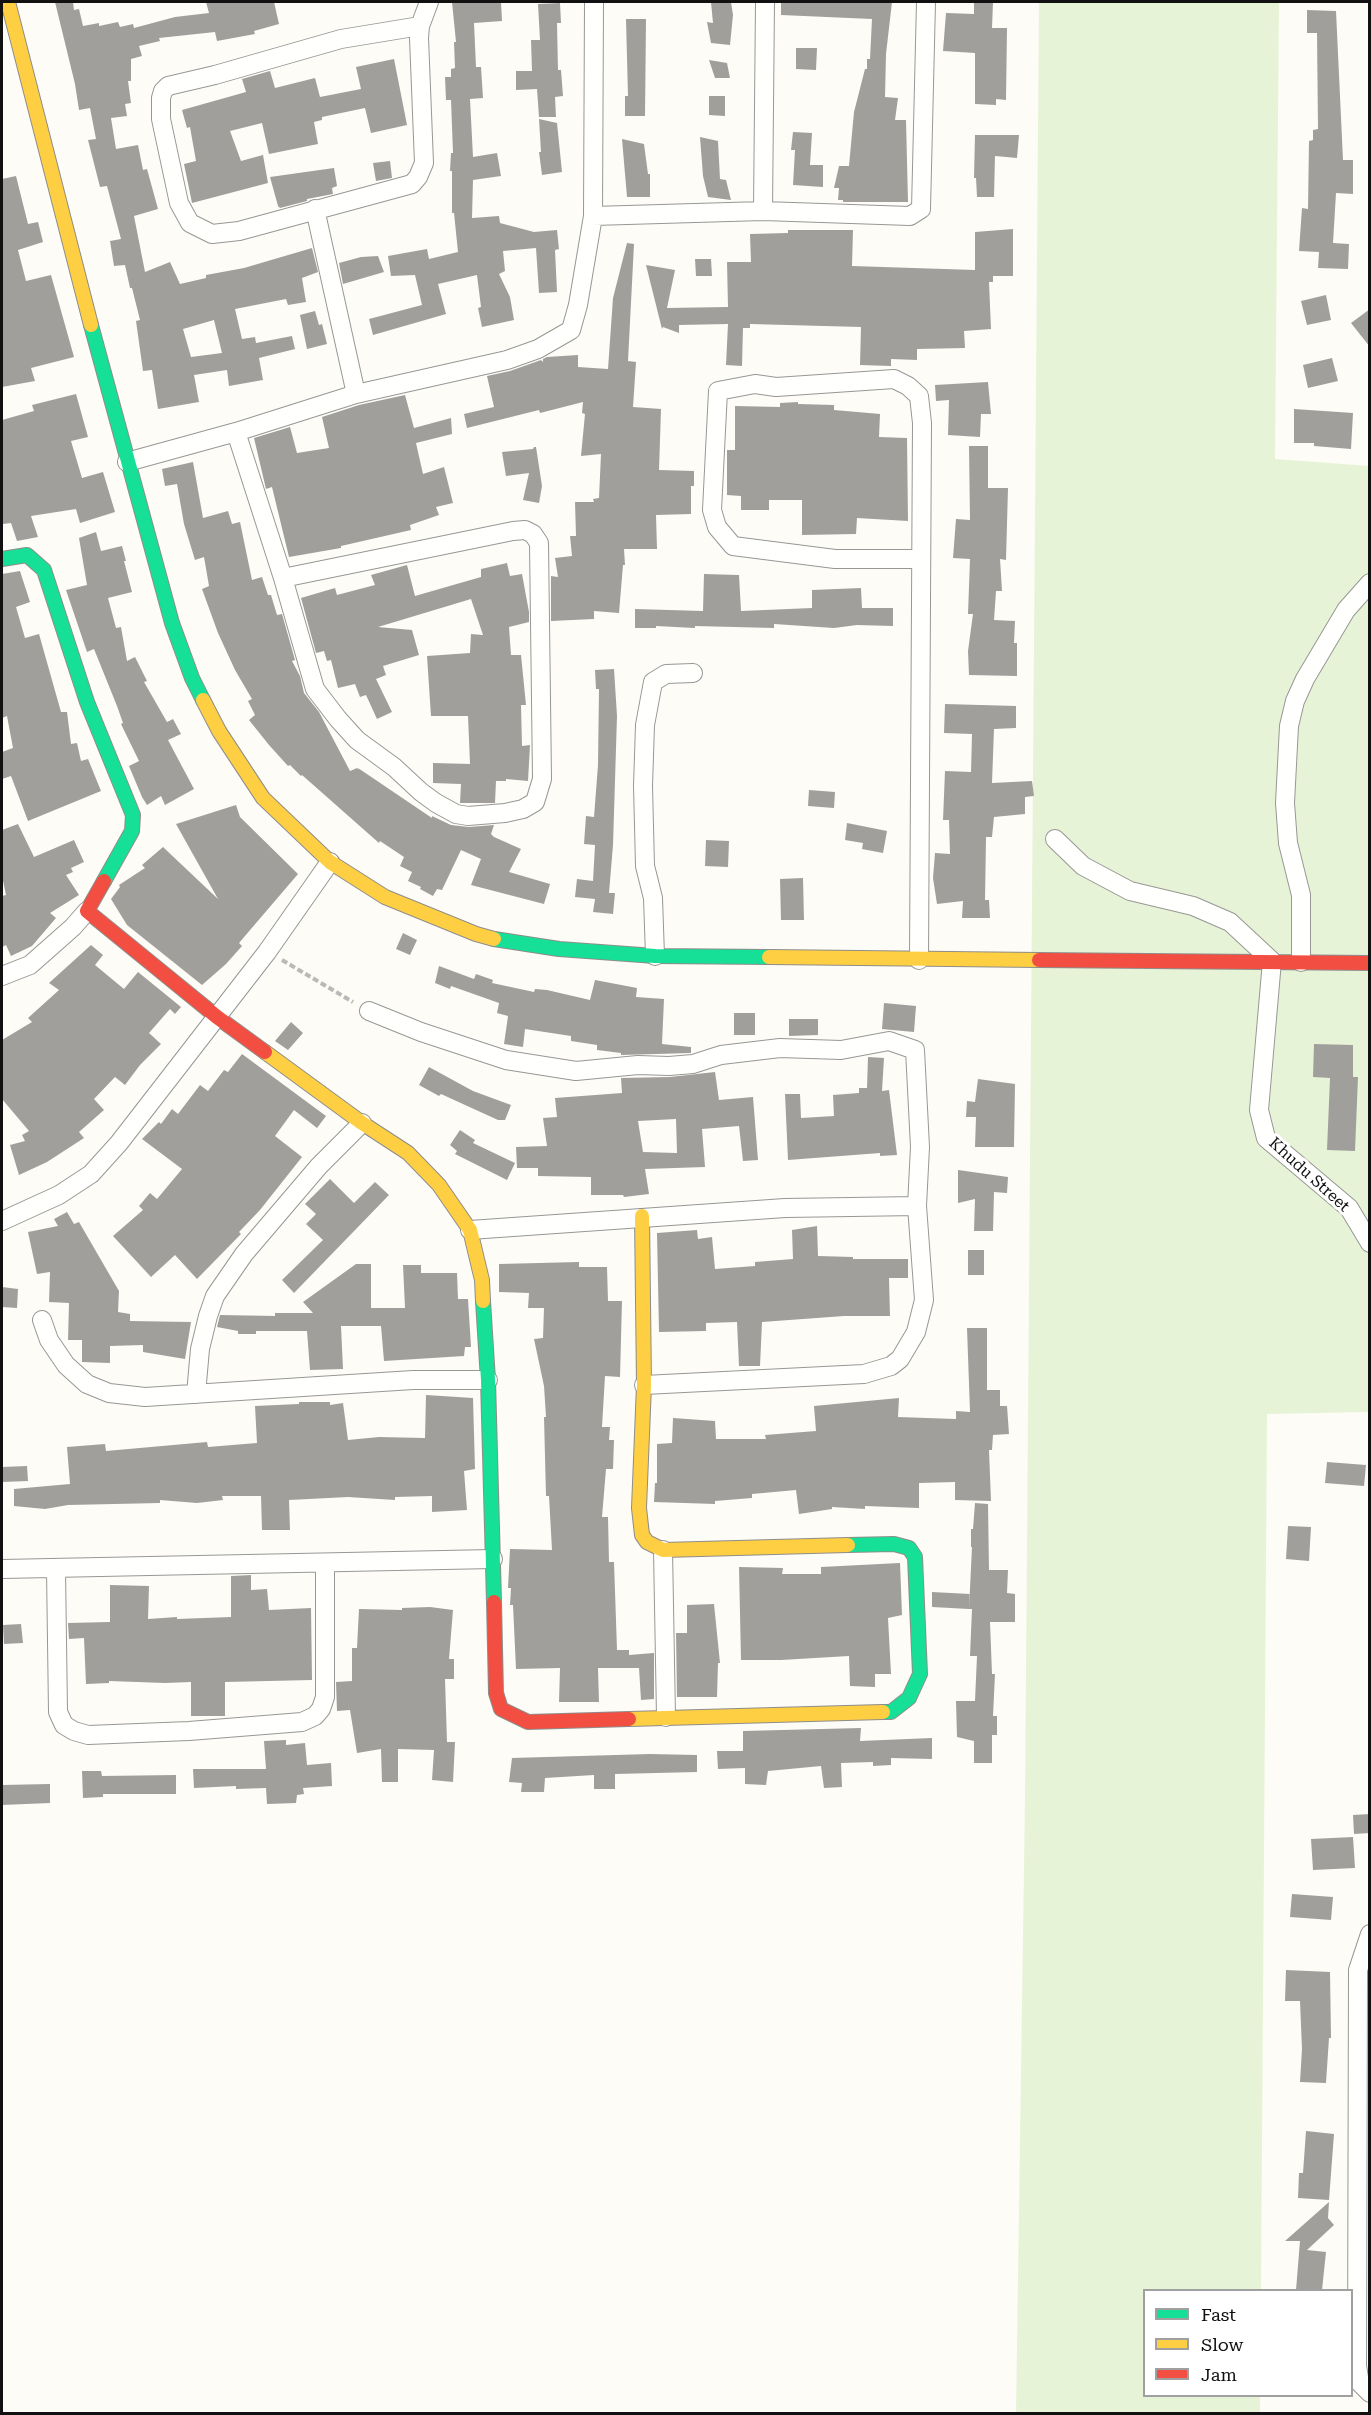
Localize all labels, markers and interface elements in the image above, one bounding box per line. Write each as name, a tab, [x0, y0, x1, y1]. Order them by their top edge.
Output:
street label: Khudu Street	[1265, 1134, 1353, 1216]
legend	[1143, 2289, 1353, 2397]
text: Fast	[1201, 2304, 1236, 2325]
text: Slow	[1201, 2334, 1243, 2355]
text: Jam	[1201, 2364, 1237, 2385]

